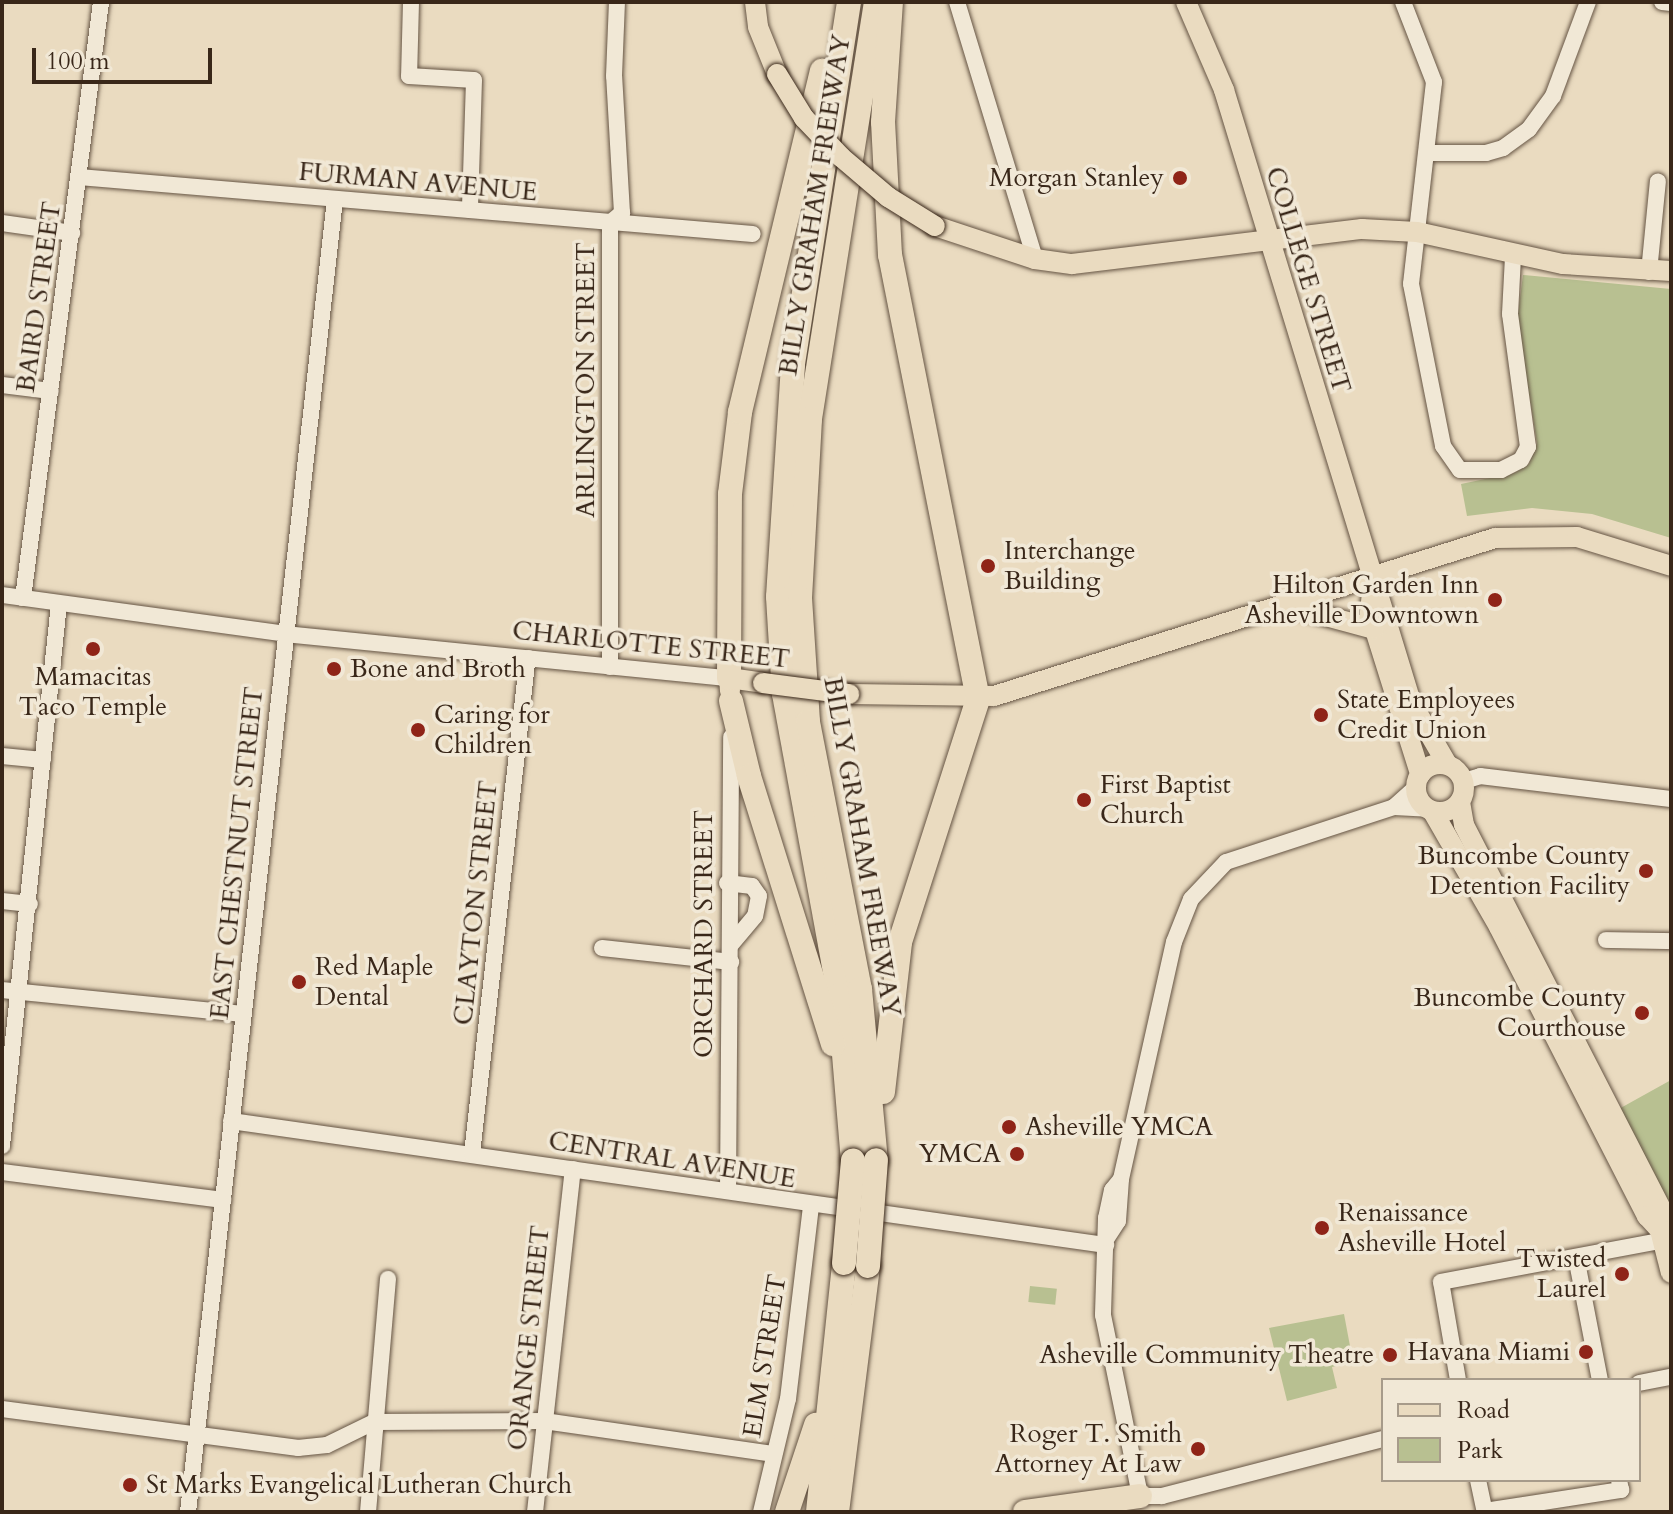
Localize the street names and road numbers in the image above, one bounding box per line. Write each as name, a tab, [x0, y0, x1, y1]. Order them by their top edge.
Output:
street label: BILLY GRAHAM FREEWAY	[773, 32, 857, 378]
street label: FURMAN AVENUE	[297, 156, 539, 208]
street label: COLLEGE STREET	[1259, 163, 1357, 397]
street label: BAIRD STREET	[10, 200, 68, 394]
street label: ARLINGTON STREET	[570, 242, 602, 518]
street label: CHARLOTTE STREET	[511, 615, 791, 675]
street label: BILLY GRAHAM FREEWAY	[817, 675, 907, 1019]
street label: EAST CHESTNUT STREET	[204, 685, 270, 1021]
street label: CLAYTON STREET	[448, 779, 504, 1027]
street label: ORCHARD STREET	[688, 810, 720, 1058]
street label: CENTRAL AVENUE	[546, 1125, 798, 1195]
street label: ORANGE STREET	[502, 1224, 556, 1452]
street label: ELM STREET	[737, 1272, 793, 1440]

